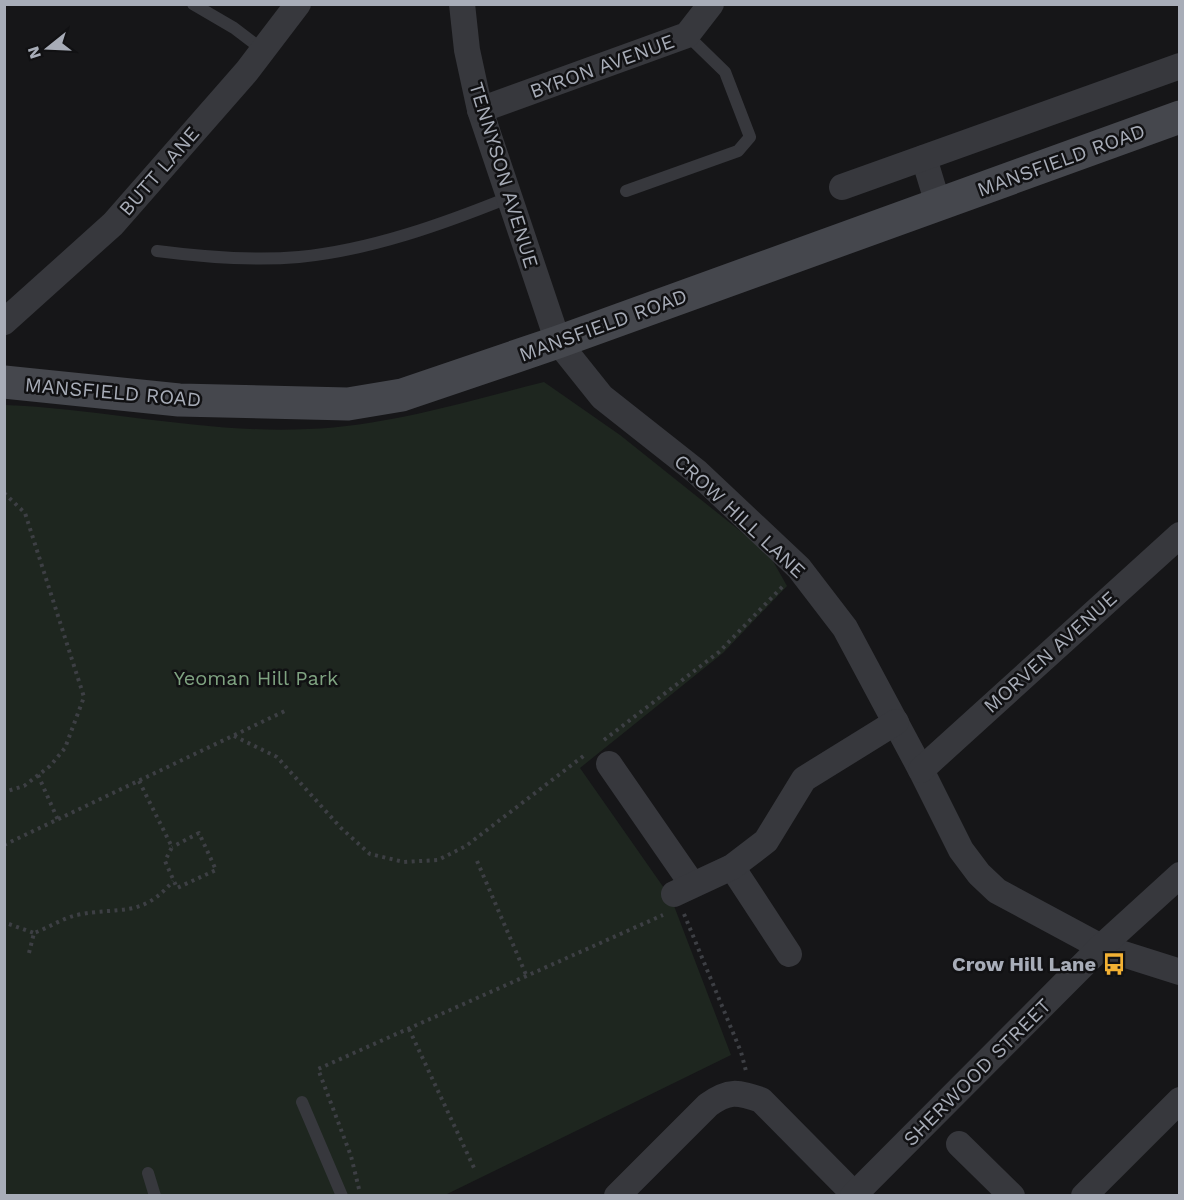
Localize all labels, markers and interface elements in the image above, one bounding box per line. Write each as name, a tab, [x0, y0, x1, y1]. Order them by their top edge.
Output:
north arrow	[18, 18, 78, 78]
street label: BYRON AVENUE	[527, 29, 677, 103]
text: N	[23, 44, 45, 61]
street label: TENNYSON AVENUE	[464, 79, 544, 271]
street label: MANSFIELD ROAD	[974, 118, 1148, 202]
street label: BUTT LANE	[114, 122, 204, 220]
street label: MANSFIELD ROAD	[516, 283, 690, 367]
street label: MANSFIELD ROAD	[24, 372, 202, 412]
street label: CROW HILL LANE	[669, 449, 811, 583]
street label: MORVEN AVENUE	[979, 586, 1121, 718]
park label: Yeoman Hill Park	[174, 666, 338, 690]
bus stop icon: Crow Hill Lane	[1101, 951, 1127, 977]
place label: Crow Hill Lane	[952, 952, 1096, 976]
street label: SHERWOOD STREET	[898, 993, 1056, 1151]

